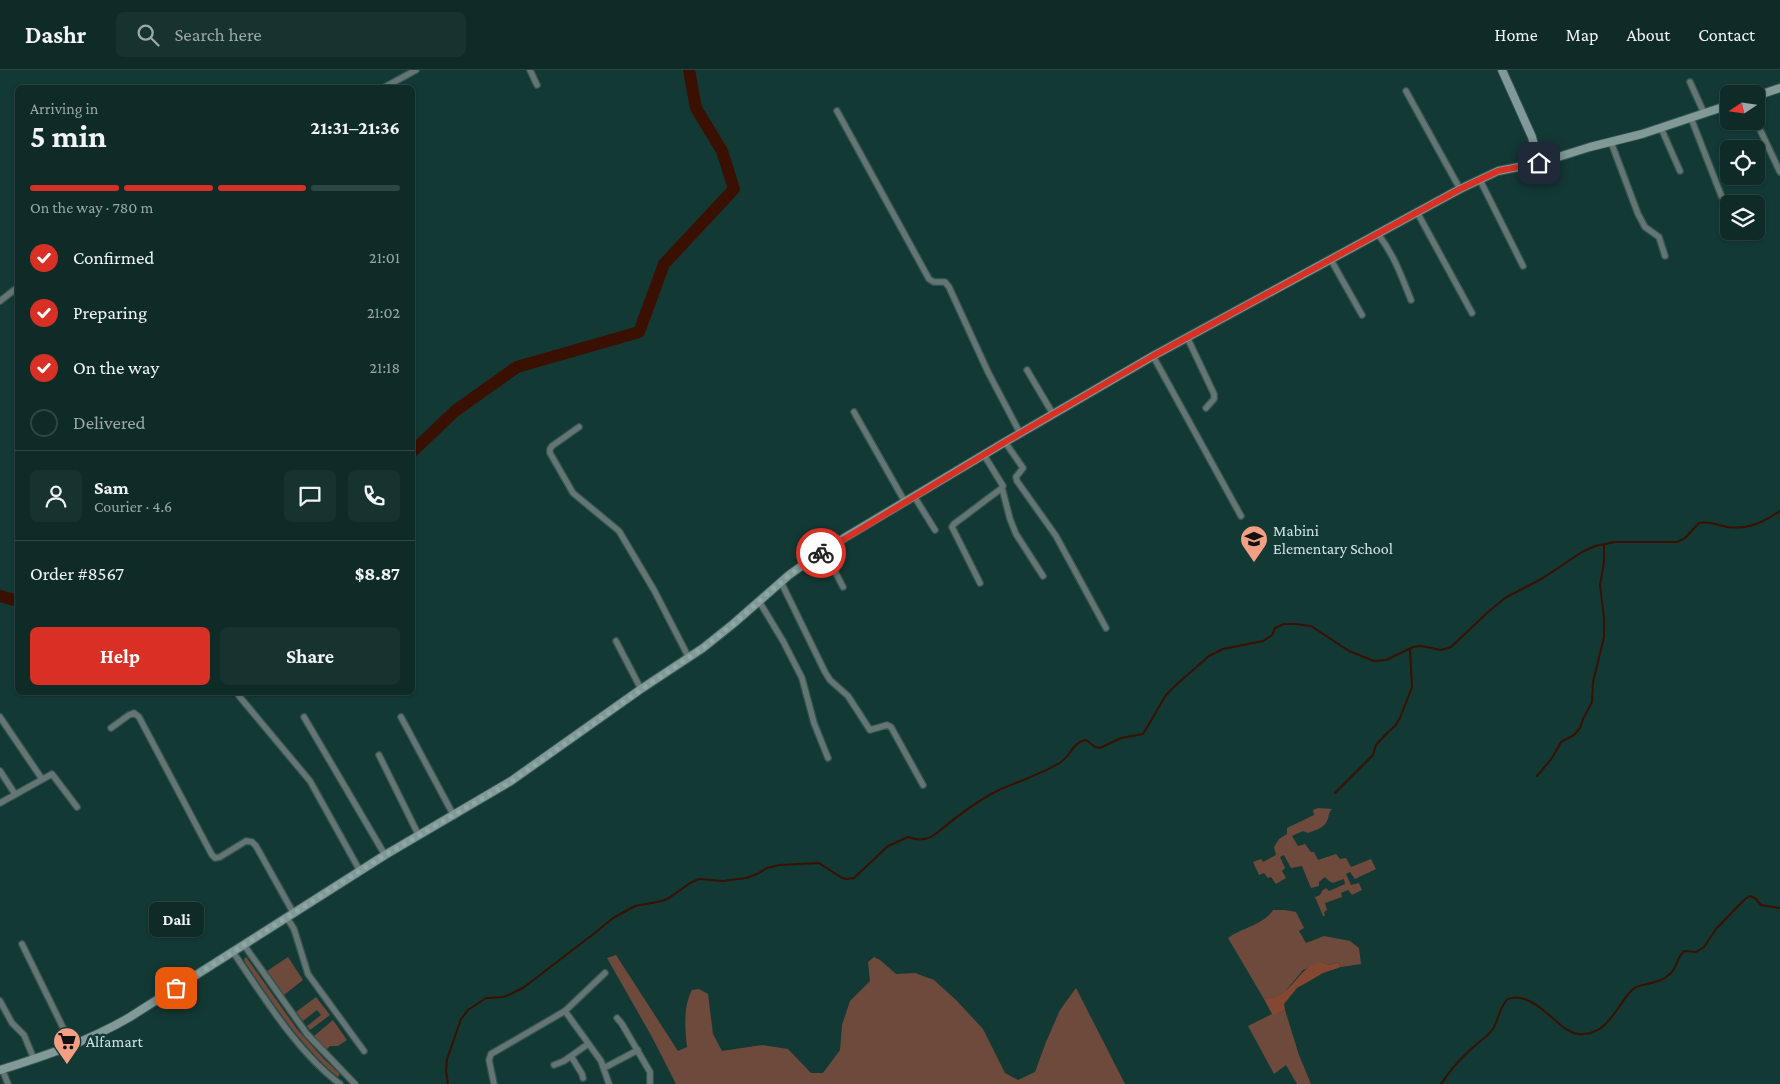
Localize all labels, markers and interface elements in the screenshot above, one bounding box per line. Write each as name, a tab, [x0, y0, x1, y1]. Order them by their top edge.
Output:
search box	[116, 12, 466, 57]
text: Dashr	[25, 21, 86, 48]
icon: search	[134, 21, 162, 49]
text: Search here	[174, 24, 262, 45]
text: Home	[1495, 25, 1538, 45]
text: Map	[1566, 25, 1598, 45]
text: About	[1626, 25, 1670, 45]
text: Contact	[1698, 25, 1755, 45]
north arrow	[1720, 85, 1765, 130]
map controls	[1720, 85, 1765, 240]
text: Arriving in	[30, 100, 98, 117]
text: 21:31–21:36	[311, 117, 400, 138]
text: 5 min	[30, 118, 107, 154]
button: locate	[1720, 140, 1765, 185]
pin	[1518, 142, 1560, 184]
icon: home	[1525, 149, 1553, 177]
button: layers	[1720, 195, 1765, 240]
text: On the way · 780 m	[30, 199, 153, 216]
icon: check	[30, 244, 58, 272]
text: Confirmed	[73, 247, 154, 268]
text: 21:01	[369, 249, 400, 266]
icon: check	[30, 299, 58, 327]
text: Preparing	[73, 302, 147, 323]
text: 21:02	[367, 304, 400, 321]
icon: check	[30, 354, 58, 382]
text: On the way	[73, 357, 159, 378]
text: 21:18	[369, 359, 400, 376]
text: Delivered	[73, 412, 146, 433]
button: person	[30, 470, 82, 522]
button: chat	[284, 470, 336, 522]
button: phone	[348, 470, 400, 522]
text: Sam	[94, 477, 129, 498]
text: Courier · 4.6	[94, 498, 172, 515]
place label: Mabini Elementary School	[1273, 522, 1393, 558]
school or university icon: Mabini Elementary School	[1239, 524, 1269, 563]
courier	[796, 528, 846, 578]
icon: bike	[807, 539, 835, 567]
text: Order #8567	[30, 563, 124, 584]
text: $8.87	[355, 563, 400, 584]
button: Help	[30, 627, 210, 685]
button: Share	[220, 627, 400, 685]
callout: Dali	[148, 903, 204, 938]
text: Dali	[162, 911, 191, 928]
pin	[155, 967, 197, 1009]
icon: bag	[162, 974, 190, 1002]
supermarket icon: Alfamart	[52, 1026, 82, 1065]
place label: Alfamart	[86, 1033, 143, 1050]

